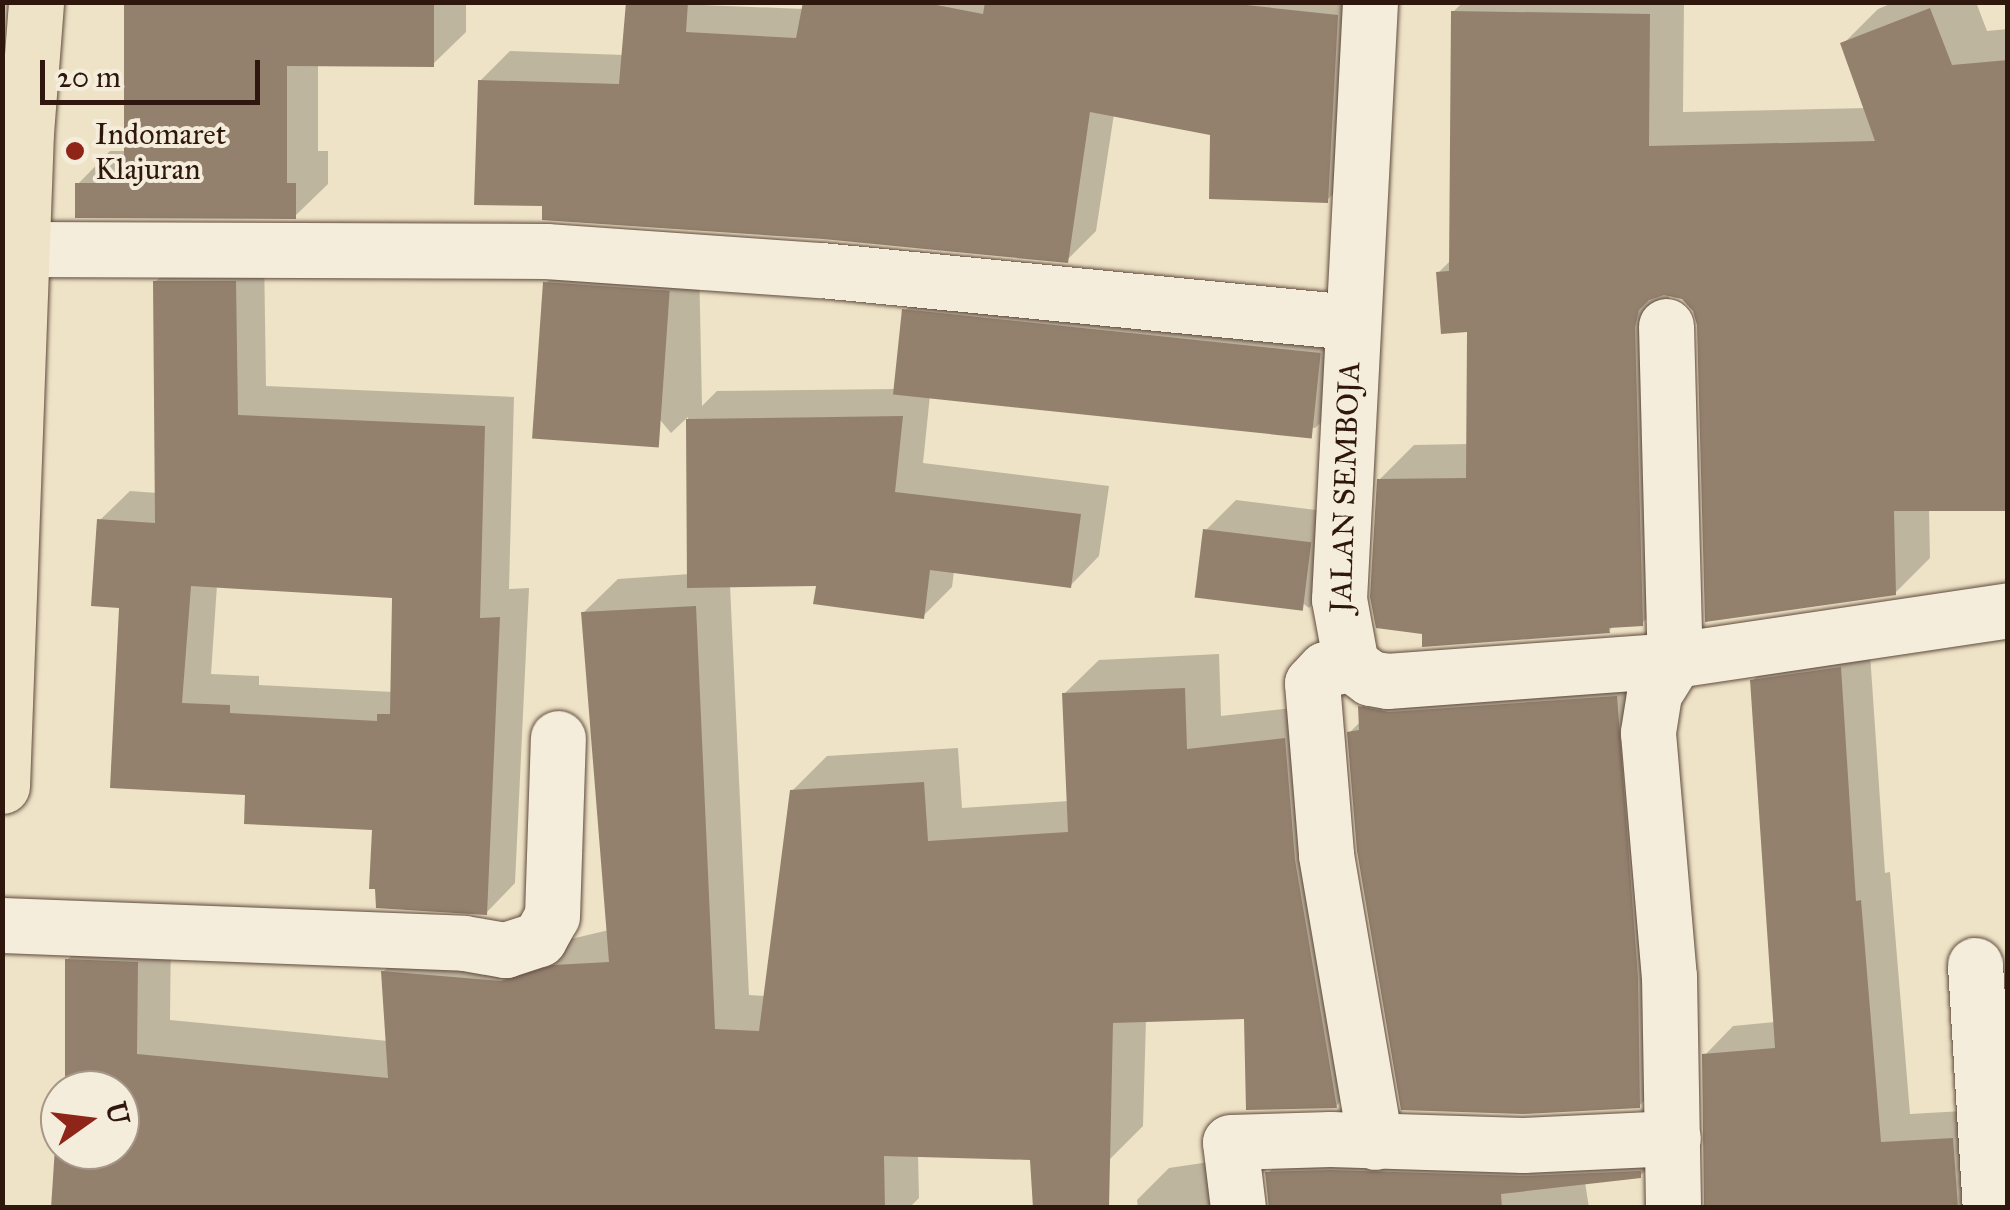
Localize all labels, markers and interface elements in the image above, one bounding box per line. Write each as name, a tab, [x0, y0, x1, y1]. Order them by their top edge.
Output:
scale bar	[45, 40, 265, 102]
text: 20 m	[57, 59, 121, 95]
place label: Indomaret Klajuran	[95, 116, 226, 186]
marker: Indomaret Klajuran	[64, 140, 86, 162]
street label: JALAN SEMBOJA	[1323, 361, 1367, 613]
north arrow	[40, 1070, 140, 1170]
text: U	[98, 1098, 137, 1128]

